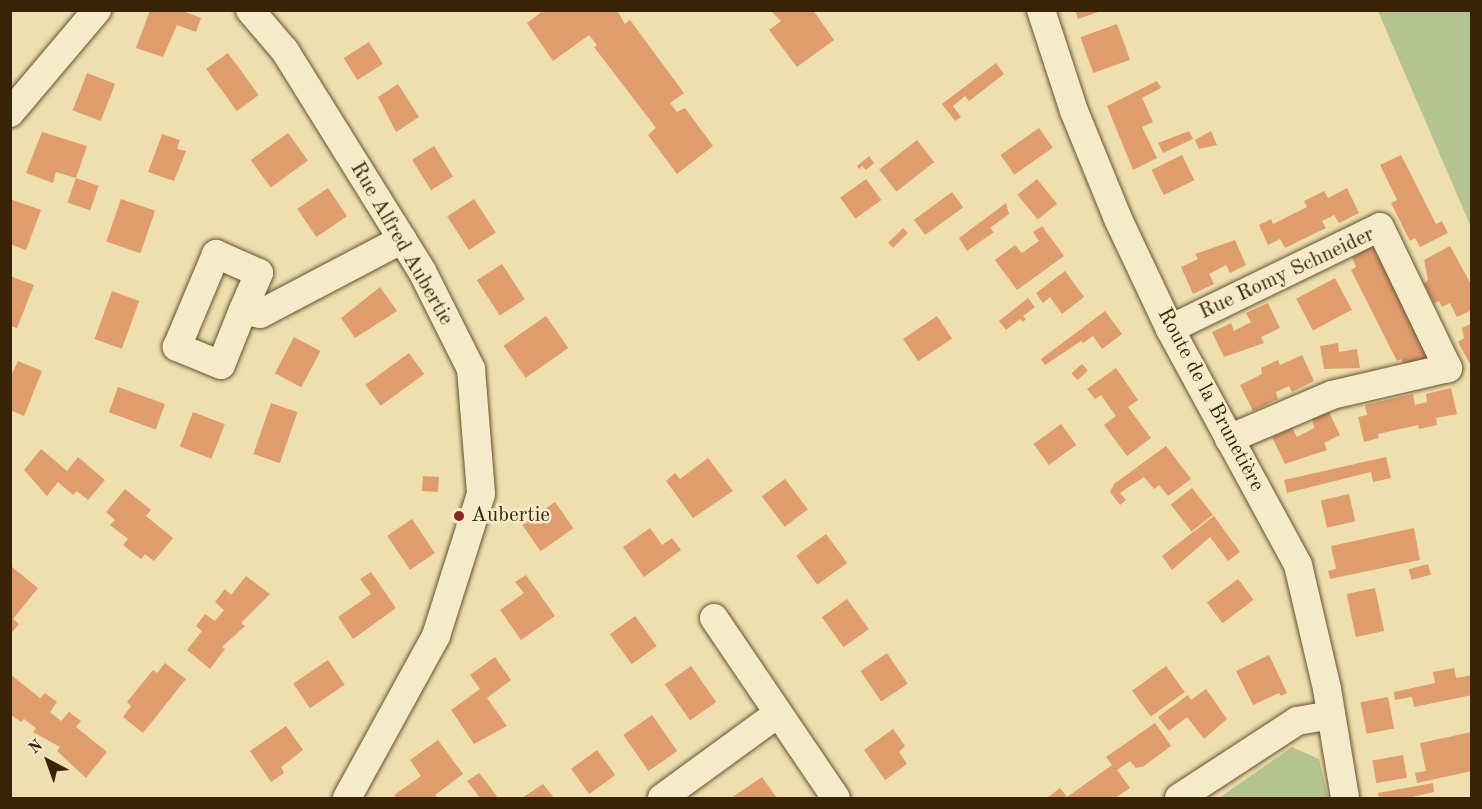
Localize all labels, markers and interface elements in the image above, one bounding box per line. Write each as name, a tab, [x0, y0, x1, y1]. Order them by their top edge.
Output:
street label: Rue Alfred Aubertie	[344, 158, 458, 330]
street label: Rue Romy Schneider	[1195, 222, 1379, 326]
street label: Route de la Brunetière	[1151, 304, 1269, 496]
place label: Aubertie	[471, 503, 550, 529]
marker: Aubertie	[452, 509, 466, 523]
north arrow	[18, 731, 78, 791]
text: N	[26, 737, 46, 757]

